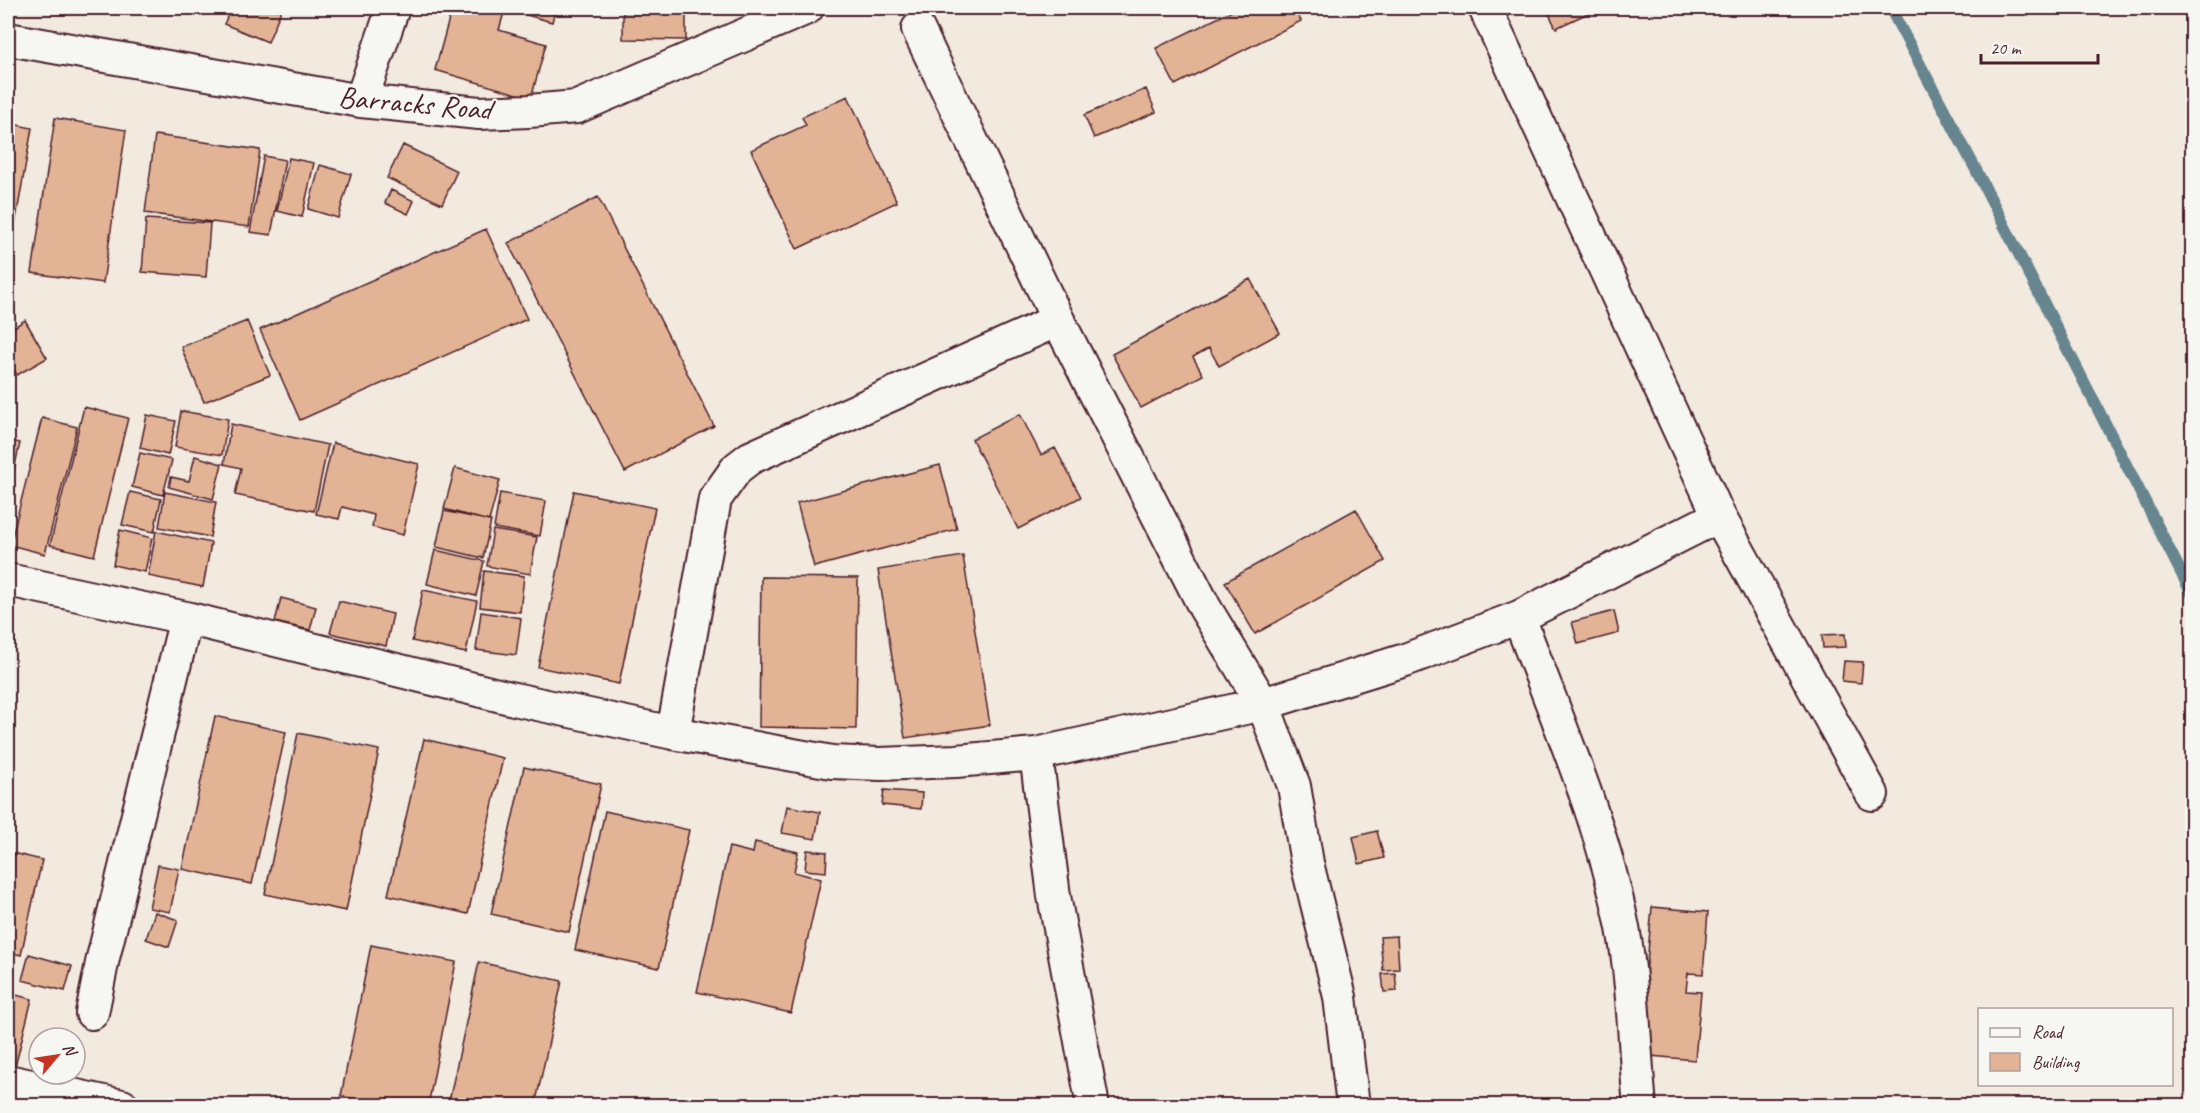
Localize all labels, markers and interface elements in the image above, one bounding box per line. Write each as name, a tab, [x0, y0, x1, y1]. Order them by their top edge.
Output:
scale bar	[1981, 27, 2098, 65]
text: 20 m	[1990, 37, 2023, 59]
street label: Barracks Road	[337, 77, 497, 129]
legend	[1978, 1008, 2173, 1086]
text: Road	[2032, 1021, 2065, 1043]
north arrow	[27, 1026, 87, 1086]
text: N	[58, 1040, 82, 1061]
text: Building	[2032, 1051, 2081, 1073]

